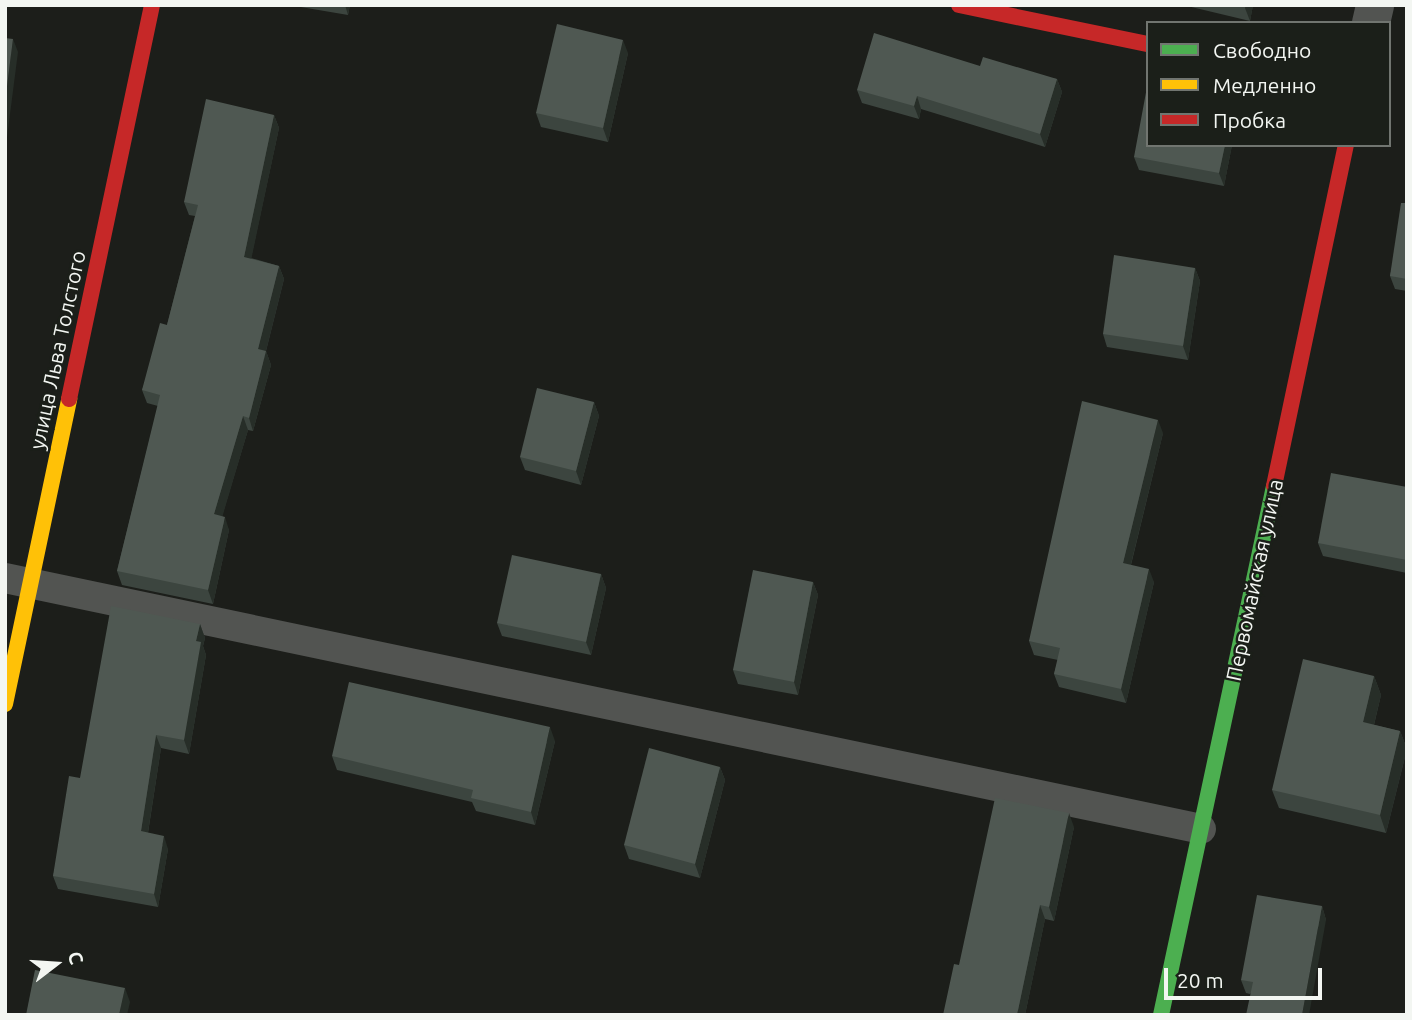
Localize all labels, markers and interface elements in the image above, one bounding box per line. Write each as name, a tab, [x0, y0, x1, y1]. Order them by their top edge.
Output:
legend	[1146, 21, 1391, 147]
text: Свободно	[1213, 38, 1311, 62]
text: Медленно	[1213, 73, 1316, 97]
text: Пробка	[1213, 108, 1286, 132]
street label: улица Льва Толстого	[24, 248, 90, 452]
street label: Первомайская улица	[1220, 477, 1288, 683]
north arrow	[21, 929, 91, 999]
text: С	[64, 949, 88, 967]
scale bar	[1167, 954, 1324, 998]
text: 20 m	[1177, 968, 1224, 992]

